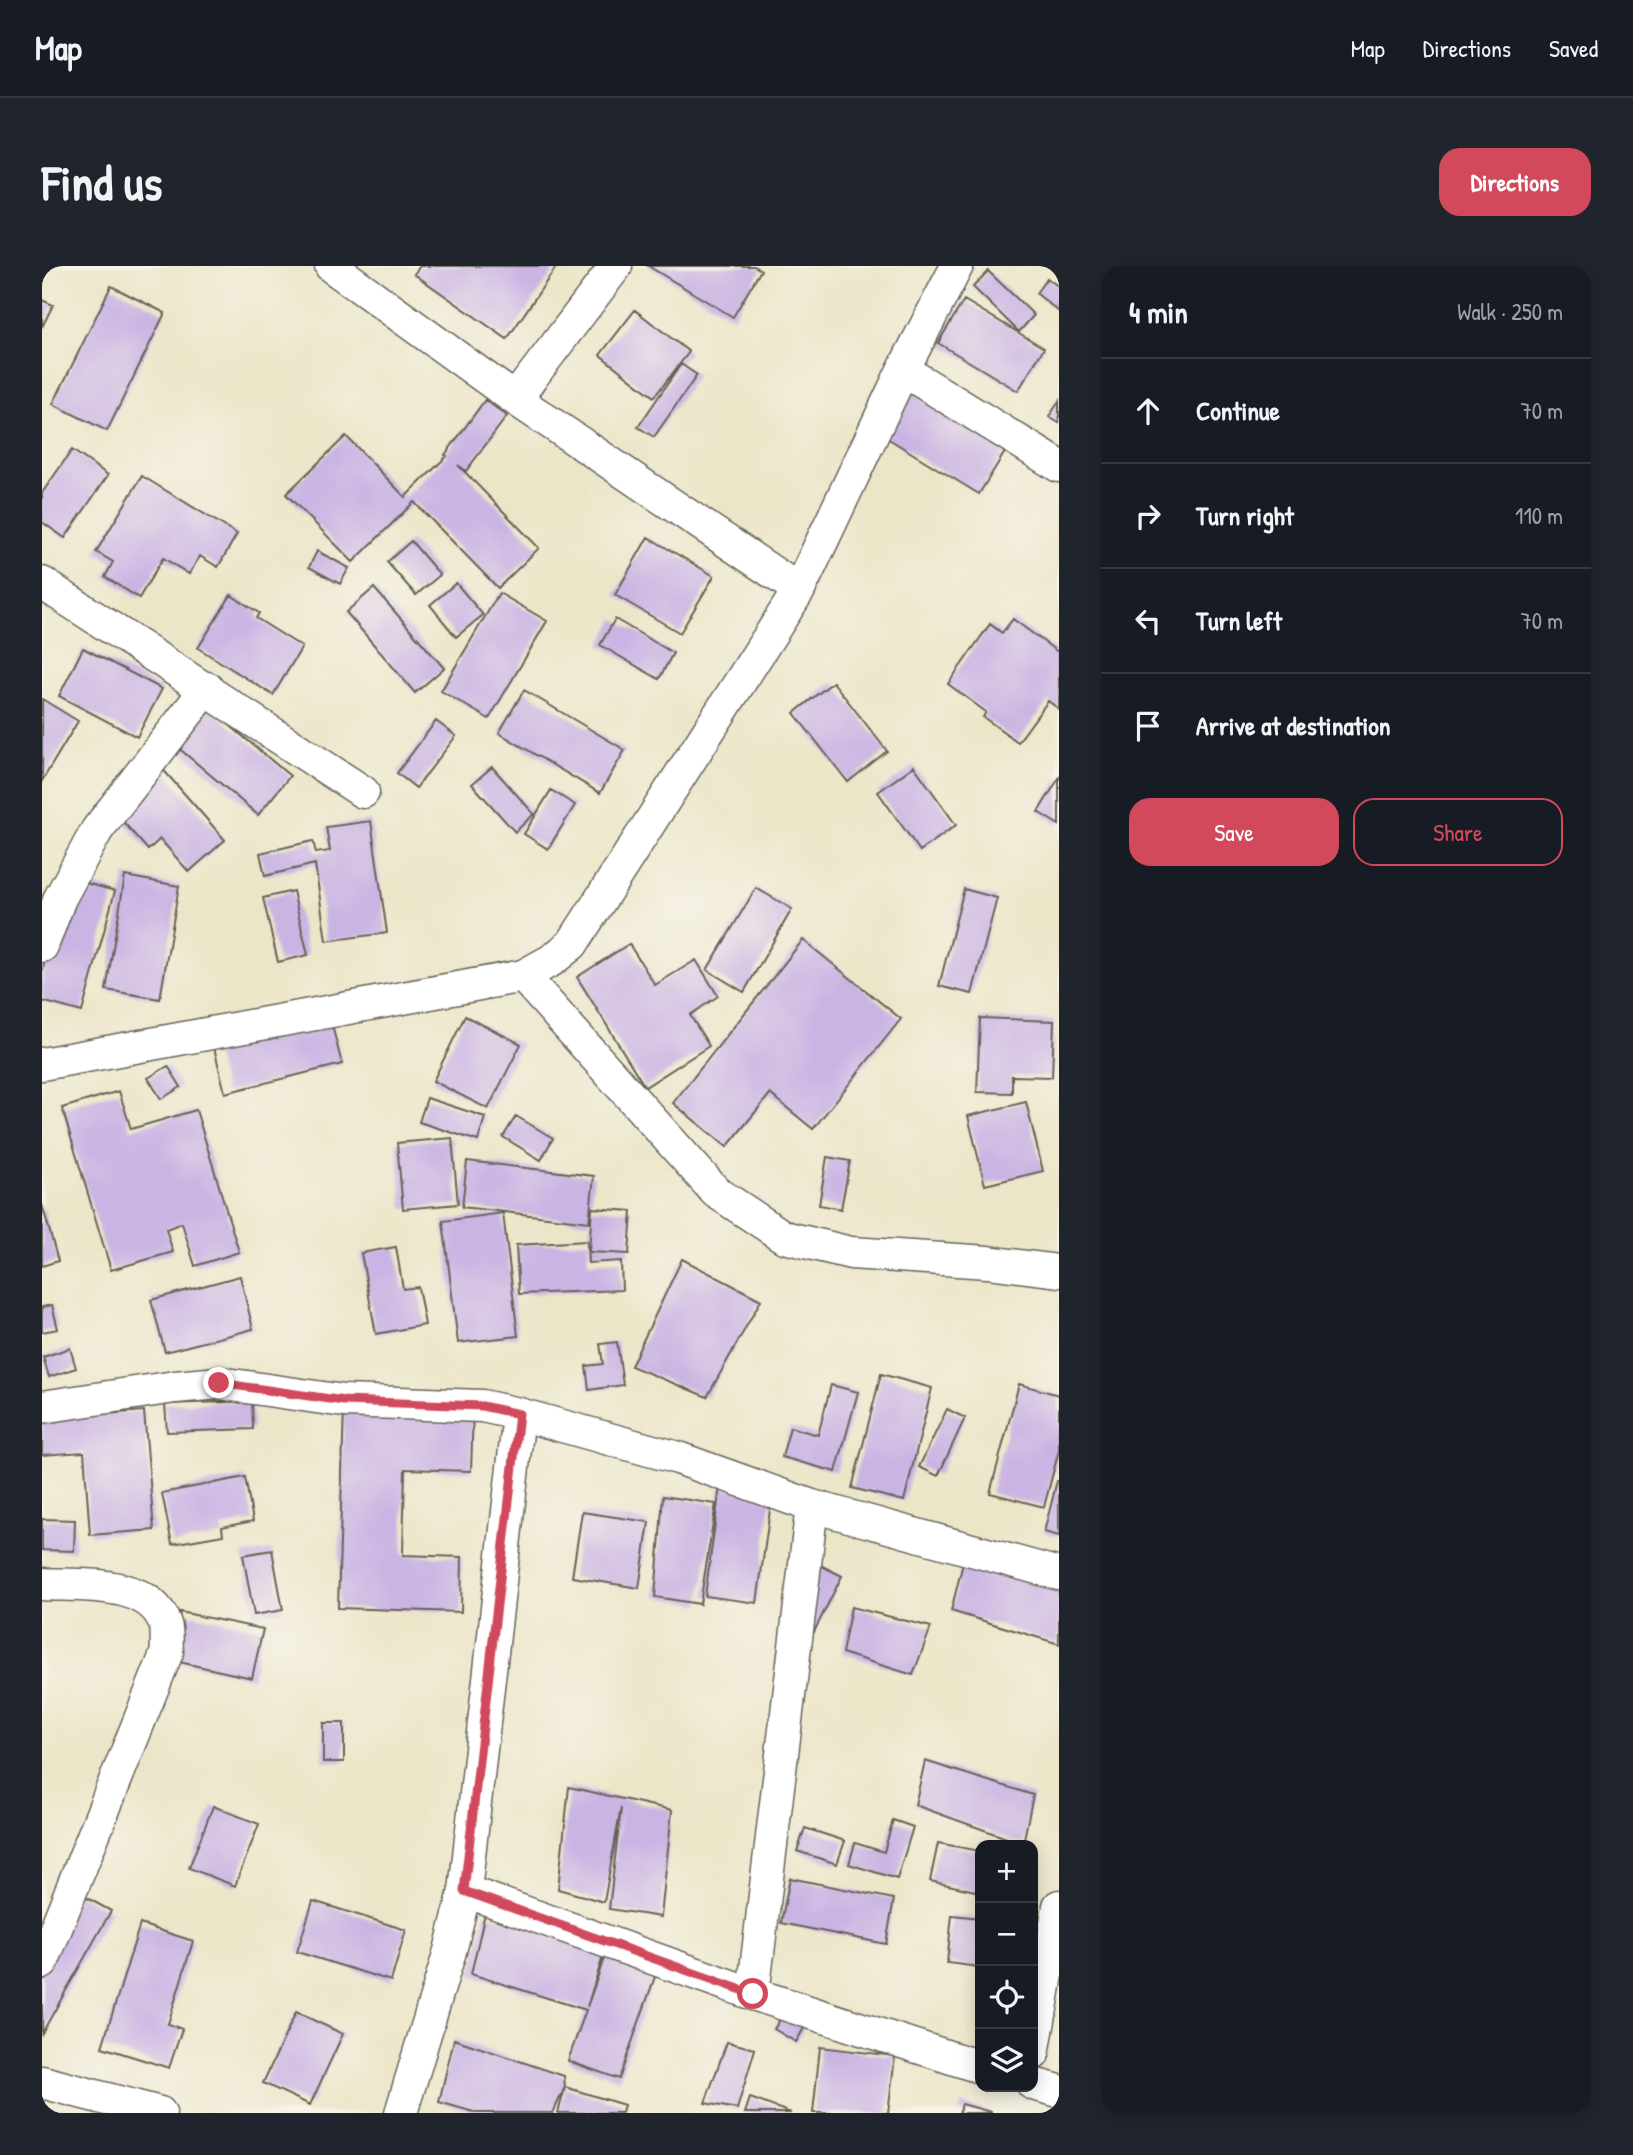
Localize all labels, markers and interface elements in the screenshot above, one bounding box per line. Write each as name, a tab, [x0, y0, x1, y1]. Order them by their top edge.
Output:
text: Map	[35, 26, 82, 70]
text: Map	[1351, 32, 1385, 64]
text: Directions	[1423, 32, 1511, 64]
text: Saved	[1549, 32, 1598, 64]
button: Directions	[1439, 148, 1591, 216]
text: Find us	[42, 149, 162, 215]
text: 4 min	[1129, 292, 1188, 332]
text: Walk · 250 m	[1457, 296, 1563, 327]
icon: ahead	[1129, 392, 1167, 430]
text: Continue	[1196, 393, 1280, 428]
text: 70 m	[1520, 395, 1563, 426]
icon: right	[1129, 497, 1167, 535]
text: Turn right	[1196, 498, 1294, 533]
text: 110 m	[1515, 500, 1563, 531]
icon: left	[1129, 602, 1167, 640]
text: Turn left	[1196, 603, 1282, 638]
text: 70 m	[1520, 605, 1563, 636]
icon: arrive	[1129, 707, 1167, 745]
text: Arrive at destination	[1196, 708, 1391, 743]
button: Save	[1129, 798, 1339, 866]
button: Share	[1353, 798, 1563, 866]
route end	[203, 1367, 234, 1398]
map controls	[975, 1840, 1038, 2092]
button: +	[975, 1840, 1038, 1903]
button: −	[975, 1903, 1038, 1966]
button: locate	[975, 1966, 1038, 2029]
route start	[737, 1978, 768, 2009]
button: layers	[975, 2029, 1038, 2092]

